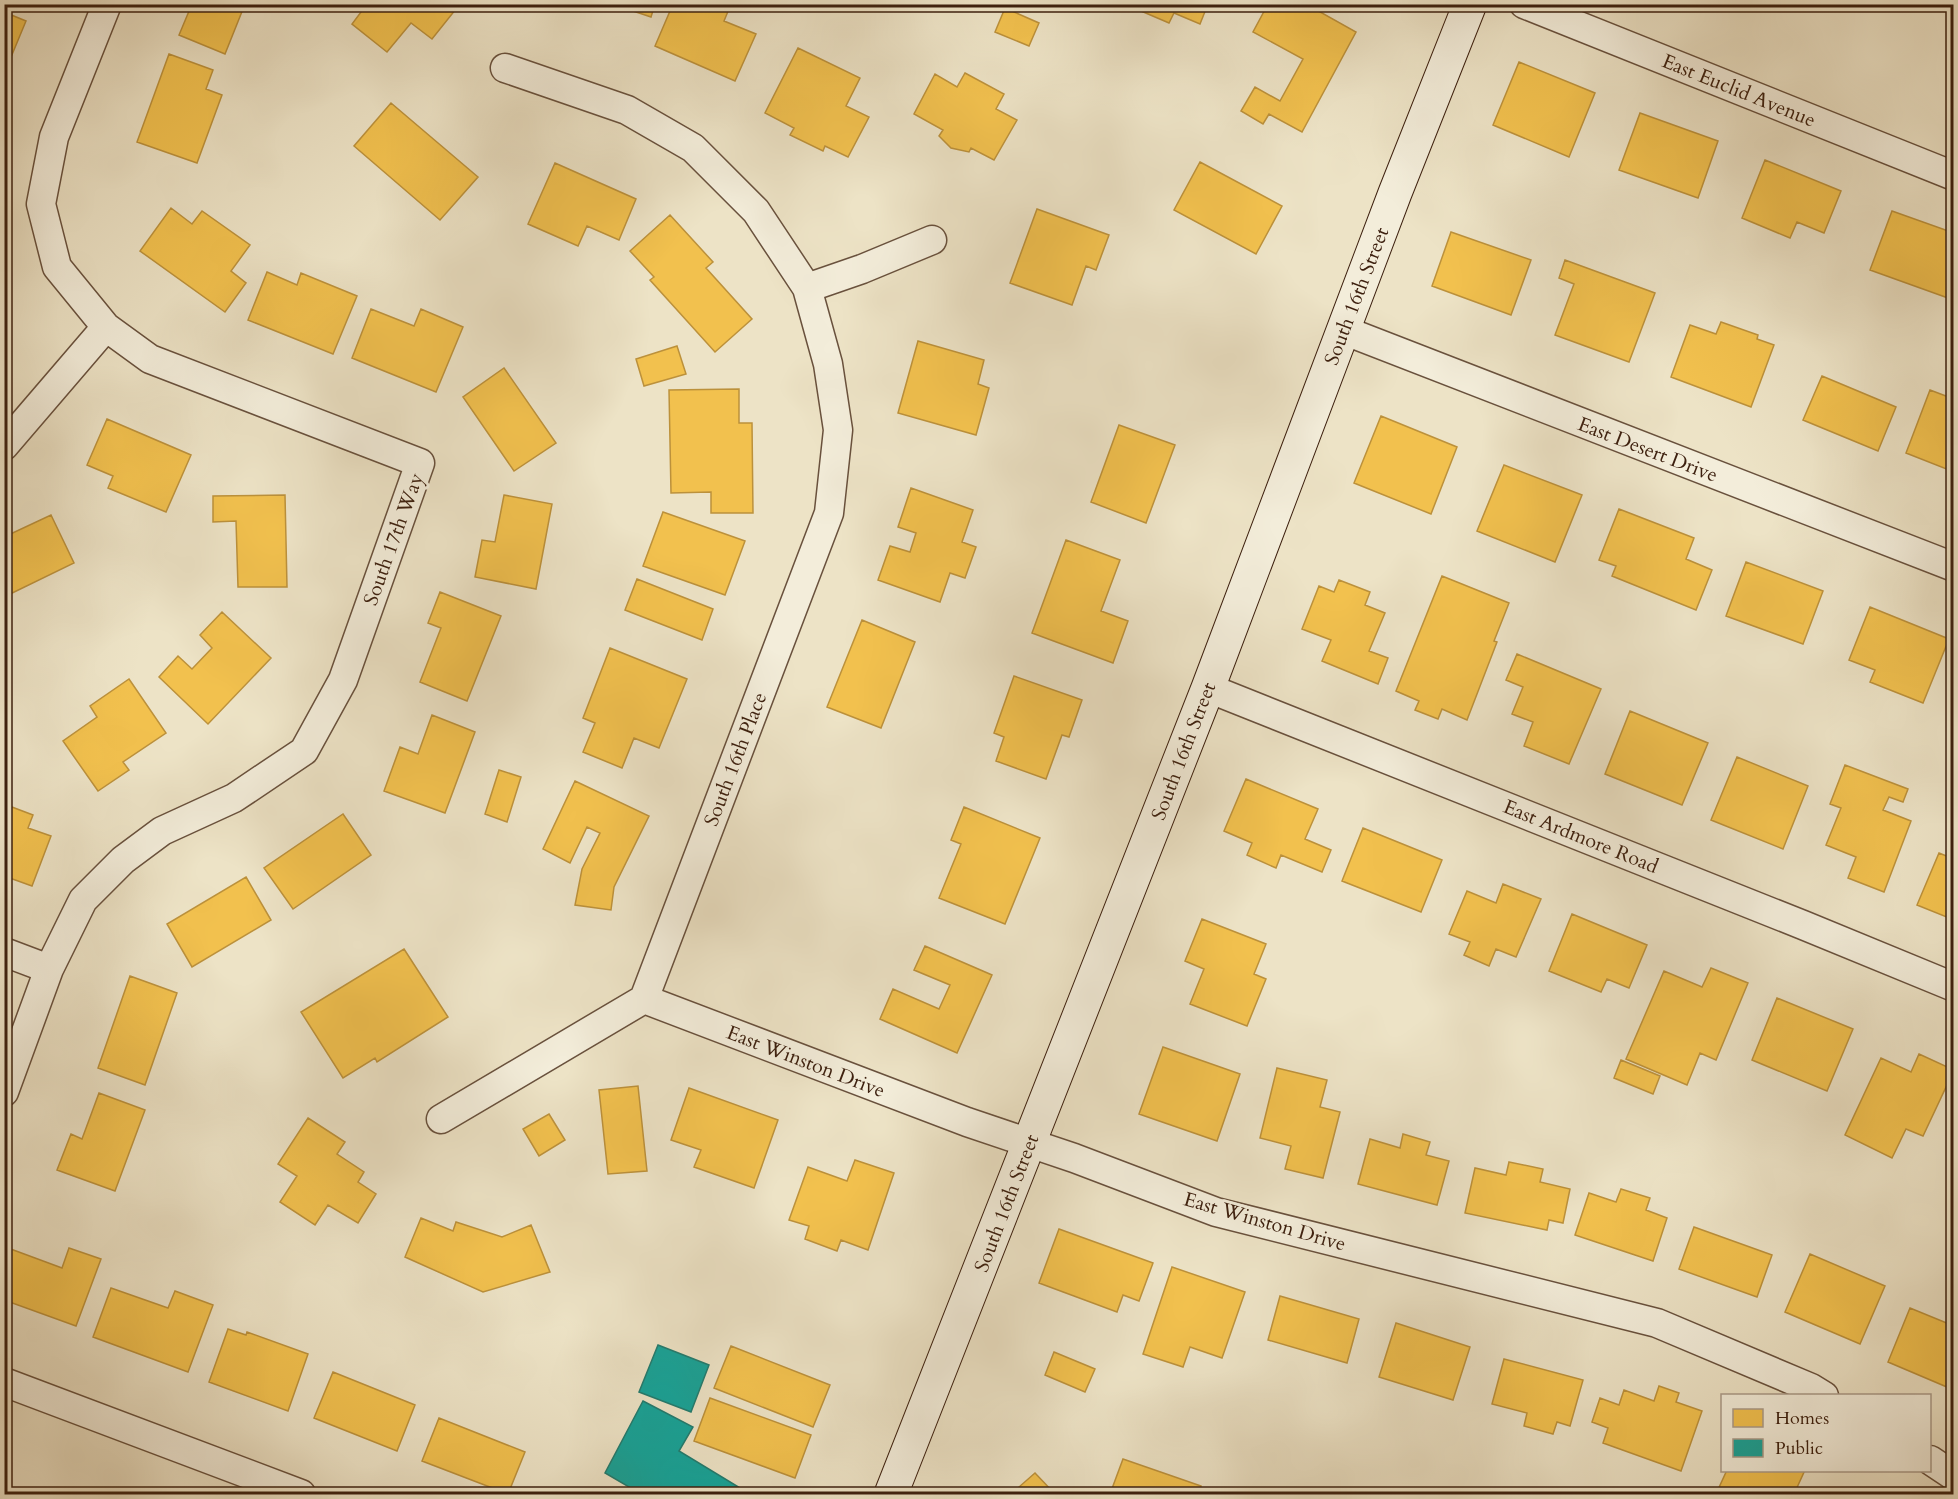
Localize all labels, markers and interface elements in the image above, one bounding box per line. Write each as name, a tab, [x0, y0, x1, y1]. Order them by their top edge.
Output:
street label: East Euclid Avenue	[1658, 47, 1820, 134]
street label: South 16th Street	[1318, 223, 1395, 369]
street label: East Desert Drive	[1574, 410, 1722, 489]
street label: South 17th Way	[357, 469, 430, 609]
street label: South 16th Street	[1145, 678, 1222, 824]
street label: South 16th Place	[698, 688, 773, 830]
street label: East Ardmore Road	[1499, 793, 1663, 880]
street label: East Winston Drive	[723, 1019, 889, 1104]
street label: South 16th Street	[968, 1130, 1045, 1276]
street label: East Winston Drive	[1181, 1185, 1349, 1258]
legend	[1721, 1394, 1931, 1472]
text: Homes	[1775, 1406, 1829, 1431]
text: Public	[1775, 1436, 1823, 1461]

